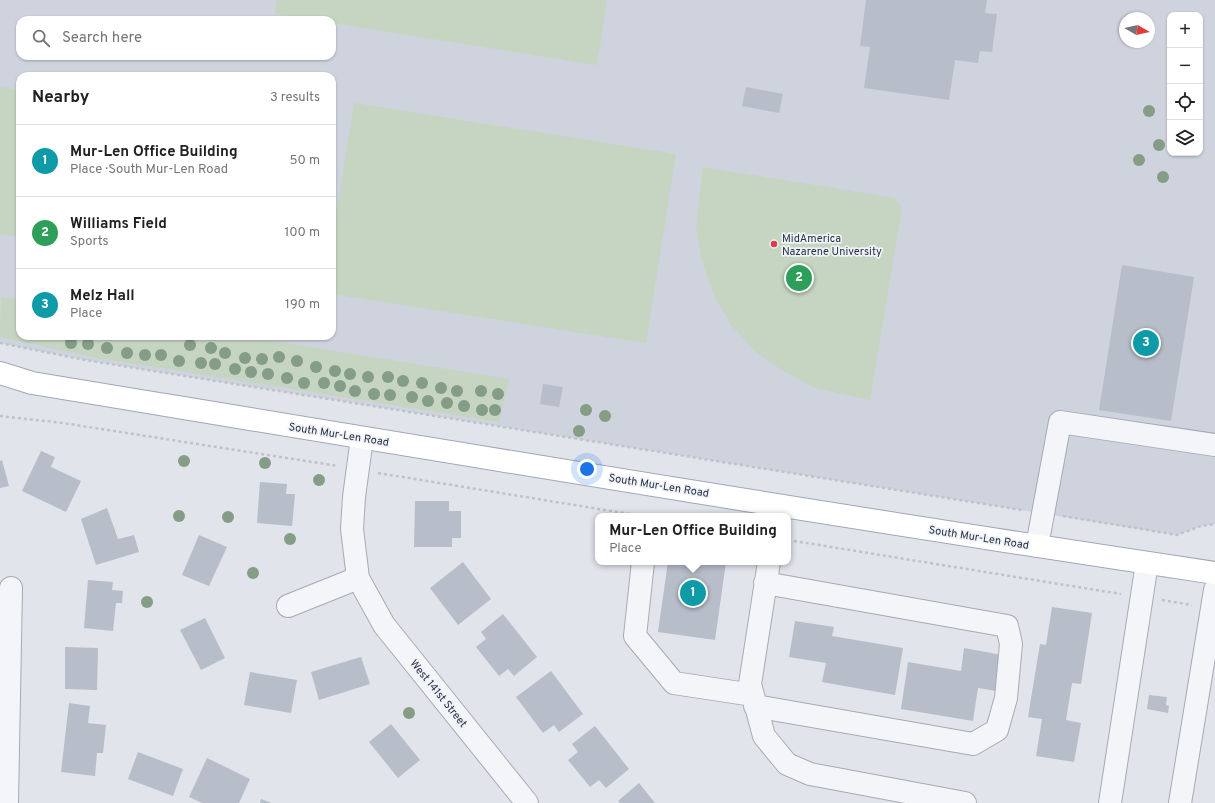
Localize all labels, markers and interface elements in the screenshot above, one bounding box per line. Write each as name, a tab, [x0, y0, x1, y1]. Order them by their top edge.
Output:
north arrow	[1119, 12, 1155, 48]
map controls	[1167, 12, 1203, 156]
button: +	[1167, 12, 1203, 48]
search box	[16, 16, 336, 60]
icon: search	[30, 27, 52, 49]
text: Search here	[62, 29, 142, 48]
button: −	[1167, 48, 1203, 84]
button: locate	[1167, 84, 1203, 120]
text: Nearby	[32, 87, 89, 109]
text: 3 results	[270, 90, 320, 106]
button: layers	[1167, 120, 1203, 156]
text: Mur-Len Office Building	[70, 143, 238, 162]
text: 1	[42, 153, 48, 169]
text: 50 m	[290, 153, 320, 169]
text: Place · South Mur-Len Road	[70, 162, 228, 178]
text: Williams Field	[70, 215, 167, 234]
text: 2	[41, 225, 49, 241]
text: 100 m	[284, 225, 320, 241]
place label: MidAmerica Nazarene University	[782, 232, 882, 259]
text: Sports	[70, 234, 109, 250]
marker: MidAmerica Nazarene University	[769, 239, 779, 249]
pin: 2	[786, 263, 812, 293]
text: Melz Hall	[70, 287, 135, 306]
text: 3	[41, 297, 49, 313]
text: 190 m	[285, 297, 320, 313]
text: Place	[70, 306, 102, 322]
pin: 3	[1133, 328, 1159, 358]
street label: South Mur-Len Road	[288, 420, 390, 450]
your location	[577, 459, 597, 479]
street label: South Mur-Len Road	[608, 471, 710, 501]
popup	[595, 513, 791, 565]
text: Mur-Len Office Building	[609, 522, 777, 541]
street label: South Mur-Len Road	[928, 523, 1030, 553]
text: Place	[609, 541, 641, 557]
pin: 1	[680, 578, 706, 608]
street label: West 141st Street	[407, 657, 470, 730]

